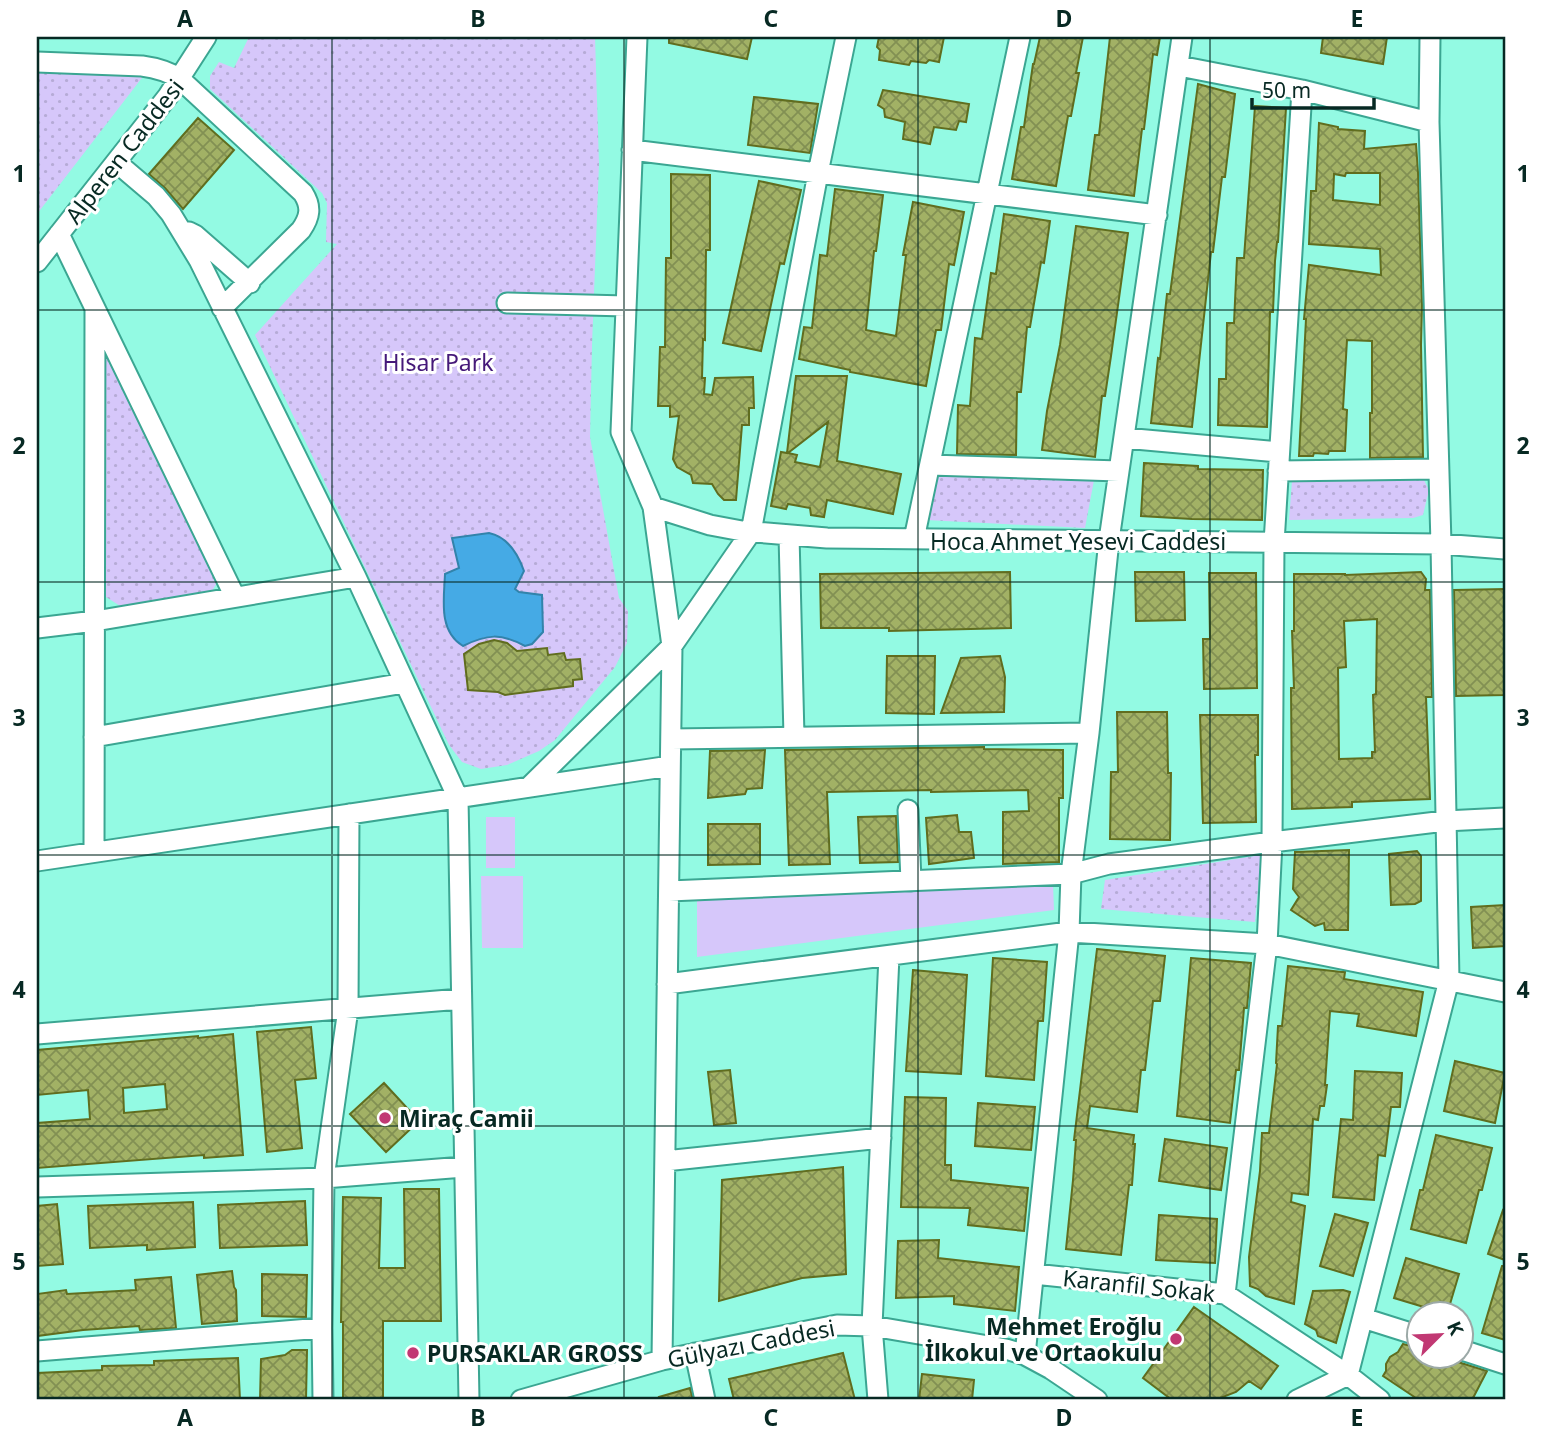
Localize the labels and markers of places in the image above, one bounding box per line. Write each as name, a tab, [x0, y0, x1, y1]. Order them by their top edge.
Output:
place label: Miraç Camii	[399, 1102, 534, 1134]
marker: Miraç Camii	[377, 1110, 393, 1126]
place label: Mehmet Eroğlu İlkokul ve Ortaokulu	[925, 1310, 1162, 1368]
marker: Mehmet Eroğlu İlkokul ve Ortaokulu	[1168, 1331, 1184, 1347]
place label: PURSAKLAR GROSS	[427, 1337, 643, 1369]
marker: PURSAKLAR GROSS	[405, 1345, 421, 1361]

